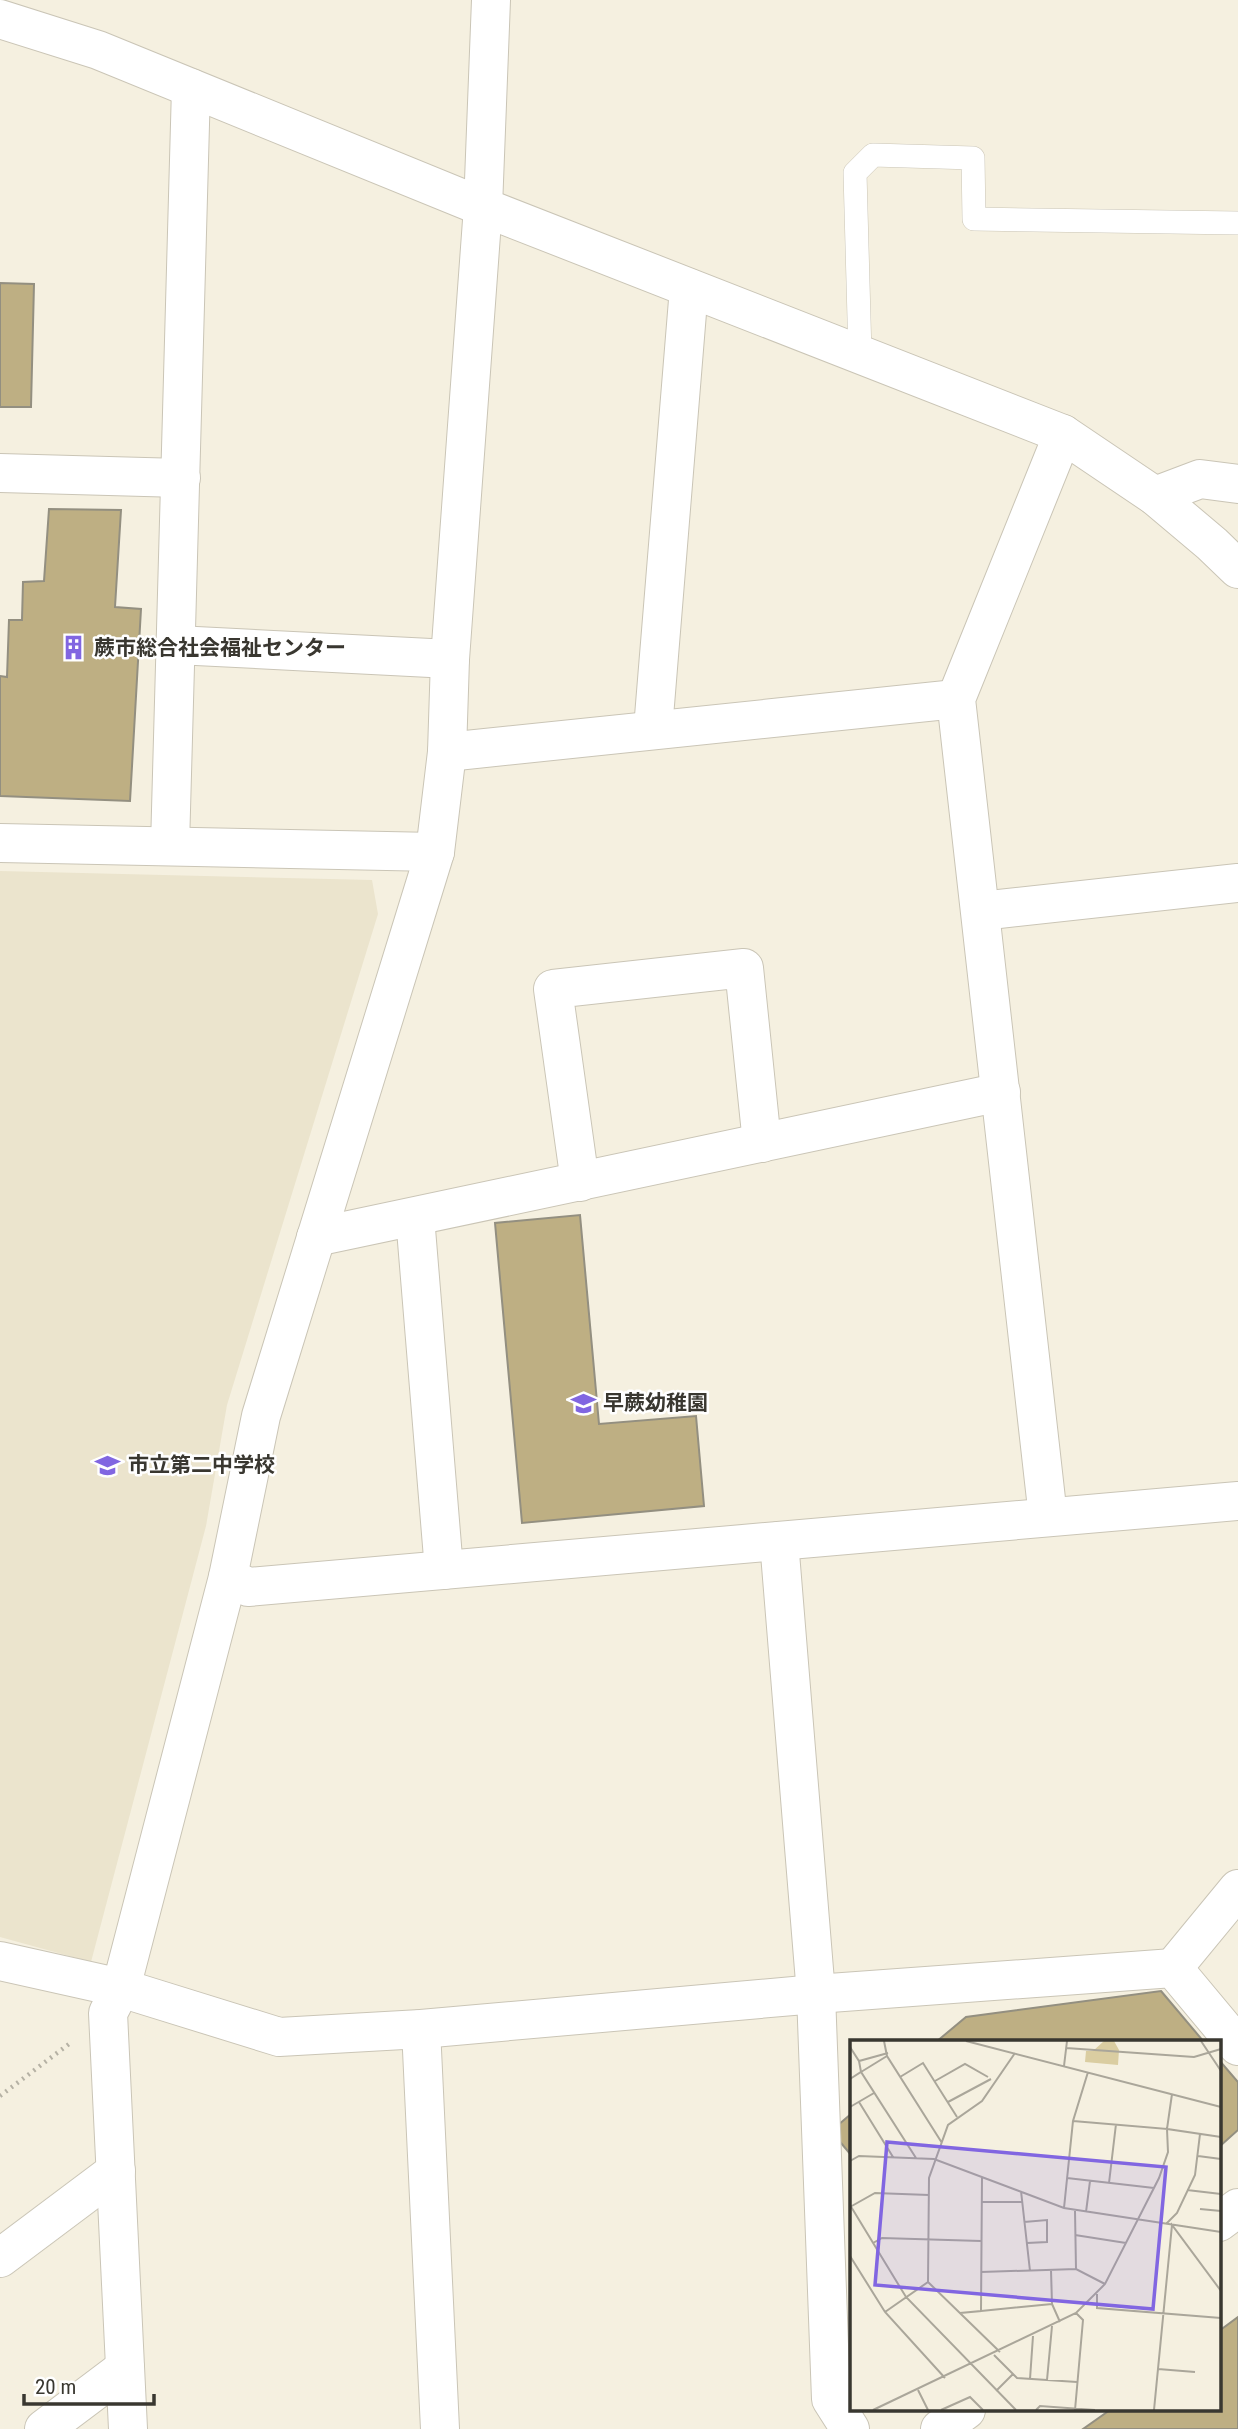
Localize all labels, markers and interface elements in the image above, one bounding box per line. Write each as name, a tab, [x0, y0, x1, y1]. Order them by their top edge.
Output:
building icon: 蕨市総合社会福祉センター	[60, 634, 88, 662]
place label: 蕨市総合社会福祉センター	[94, 636, 346, 660]
school or university icon: 早蕨幼稚園	[569, 1389, 597, 1417]
place label: 早蕨幼稚園	[603, 1391, 708, 1415]
school or university icon: 市立第二中学校	[94, 1451, 122, 1479]
place label: 市立第二中学校	[128, 1453, 275, 1477]
inset map	[850, 2040, 1220, 2412]
scale bar	[24, 2362, 154, 2406]
text: 20 m	[35, 2375, 76, 2399]

